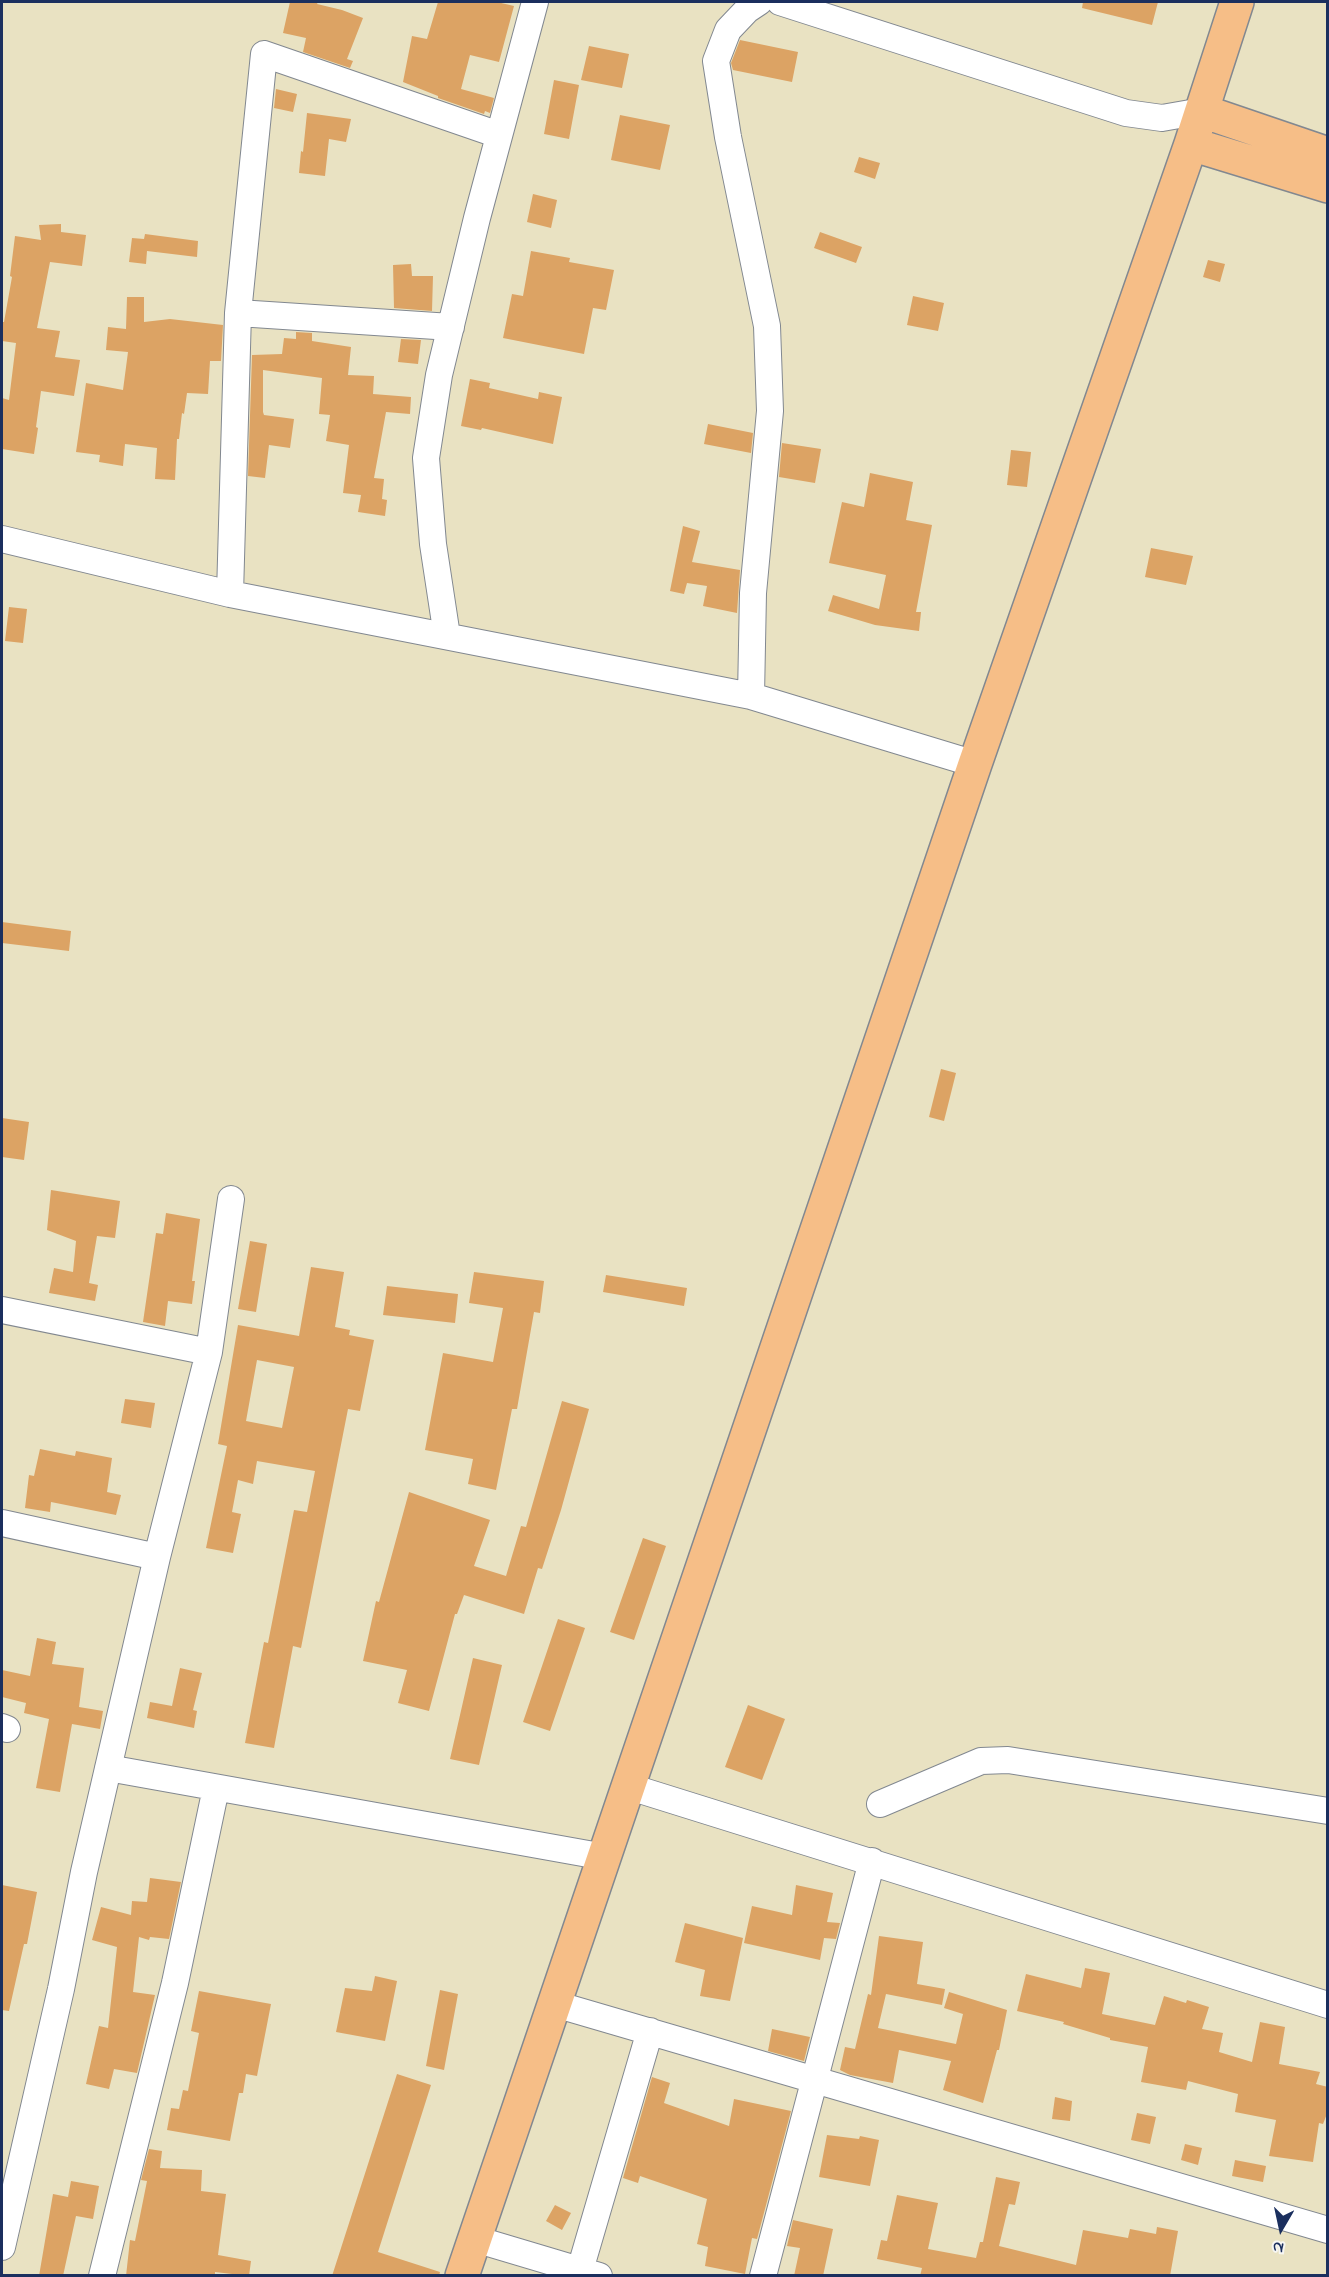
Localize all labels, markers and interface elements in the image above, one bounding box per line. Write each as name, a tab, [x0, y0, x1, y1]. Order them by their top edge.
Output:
north arrow	[1251, 2199, 1311, 2259]
text: N	[1271, 2234, 1285, 2259]

